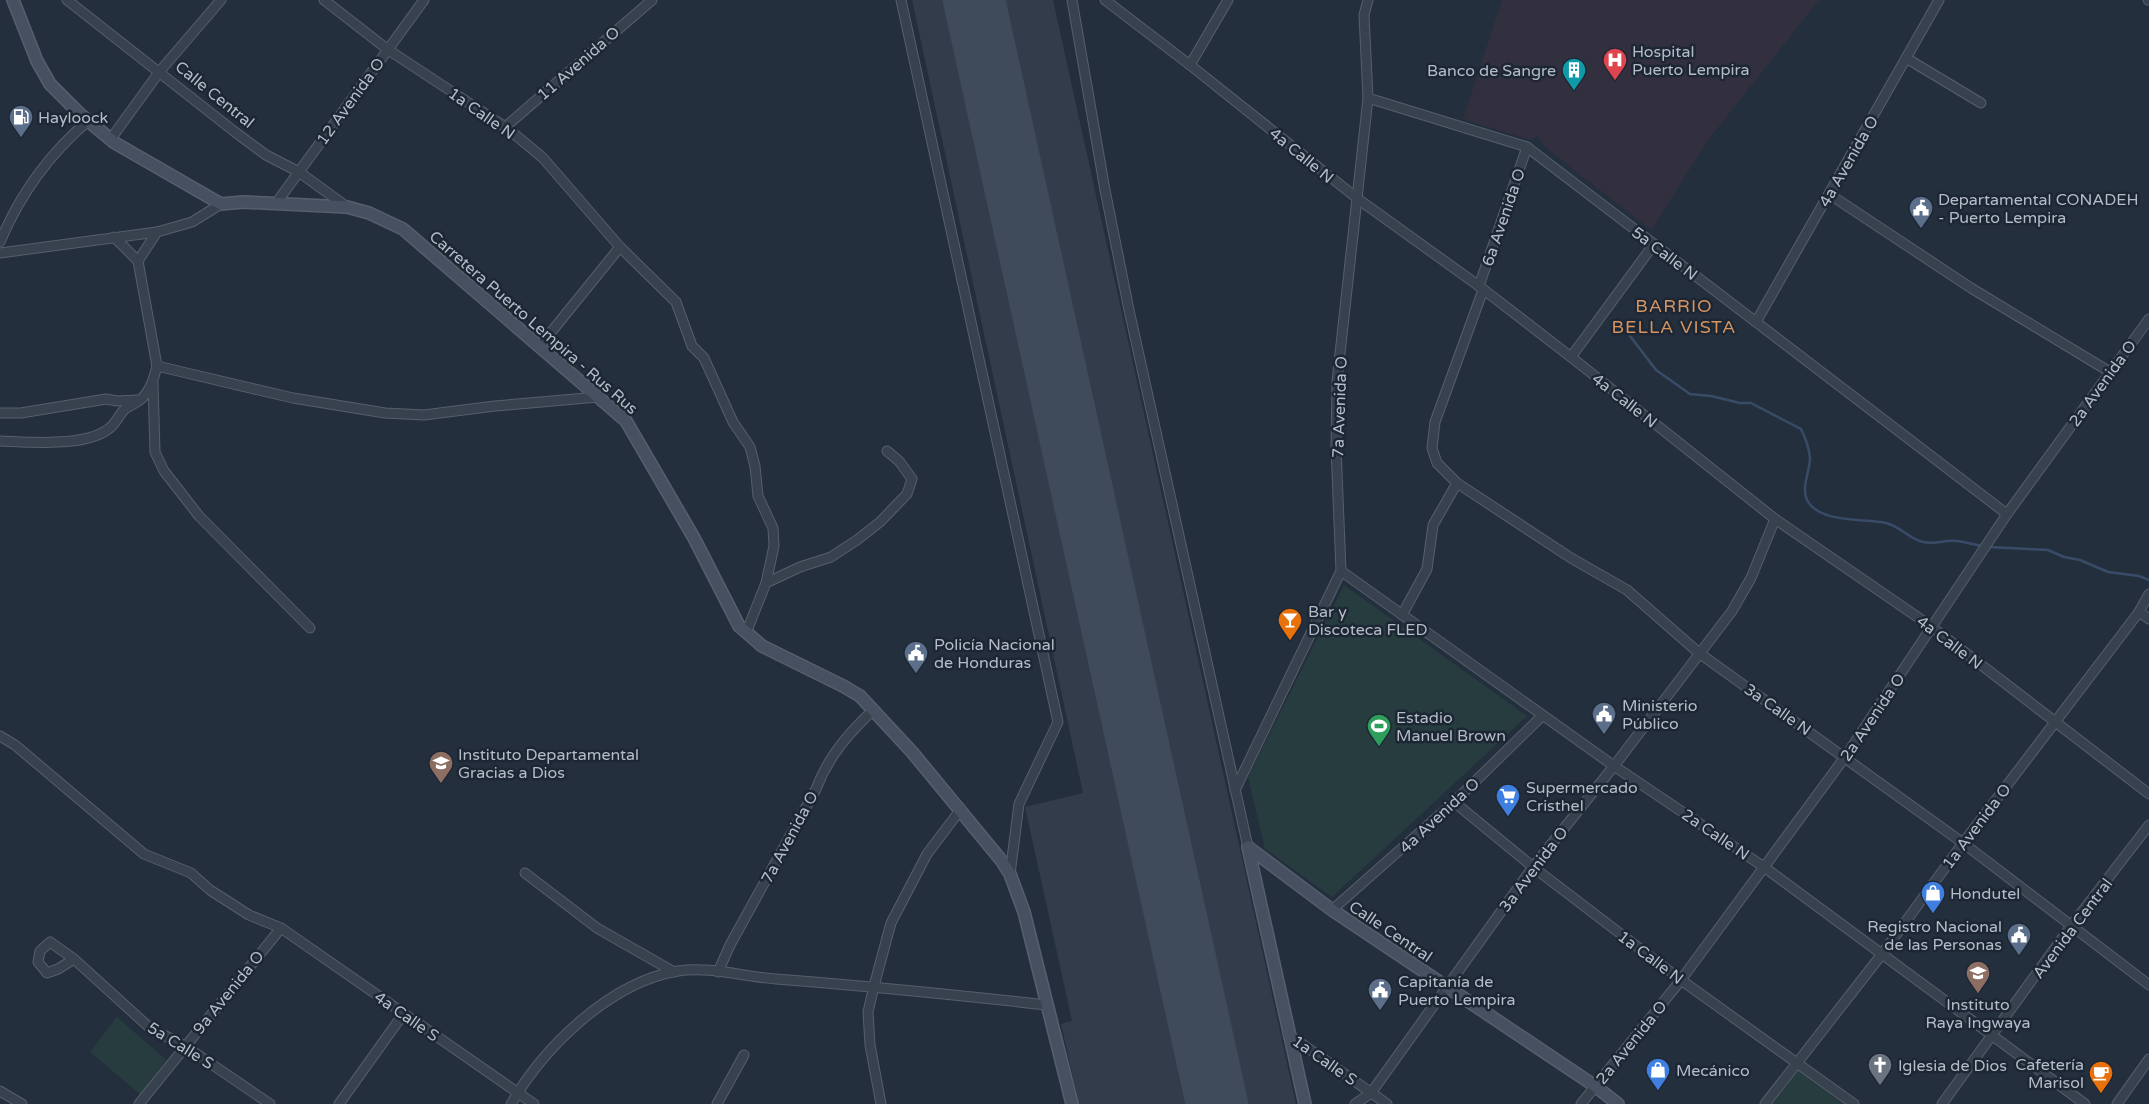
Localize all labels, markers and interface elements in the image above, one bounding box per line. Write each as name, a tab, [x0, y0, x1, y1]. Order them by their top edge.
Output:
street label: 11 Avenida O	[533, 22, 624, 105]
place label: Hospital Puerto Lempira	[1632, 42, 1750, 80]
hospital icon: Hospital Puerto Lempira	[1602, 47, 1628, 81]
street label: 12 Avenida O	[312, 54, 389, 149]
street label: Calle Central	[171, 57, 258, 133]
building icon: Banco de Sangre	[1561, 57, 1587, 91]
place label: Banco de Sangre	[1427, 61, 1556, 81]
street label: 1a Calle N	[444, 83, 519, 144]
fuel station icon: Hayloock	[8, 104, 34, 138]
place label: Hayloock	[38, 108, 108, 128]
street label: 4a Avenida O	[1815, 112, 1883, 211]
street label: 4a Calle N	[1265, 124, 1338, 188]
street label: 6a Avenida O	[1478, 166, 1530, 269]
place label: Departamental CONADEH - Puerto Lempira	[1938, 190, 2139, 228]
public building icon: Departamental CONADEH - Puerto Lempira	[1908, 195, 1934, 229]
street label: 5a Calle N	[1627, 223, 1701, 285]
street label: Carretera Puerto Lempira - Rus Rus	[425, 227, 642, 419]
district label: BARRIO BELLA VISTA	[1612, 295, 1736, 338]
street label: 2a Avenida O	[2065, 336, 2141, 431]
street label: 7a Avenida O	[1328, 356, 1352, 458]
street label: 4a Calle N	[1588, 369, 1661, 432]
place label: Bar y Discoteca FLED	[1308, 602, 1428, 640]
bar icon: Bar y Discoteca FLED	[1277, 607, 1303, 641]
street label: 4a Calle N	[1912, 612, 1986, 674]
place label: Policía Nacional de Honduras	[934, 635, 1055, 673]
public building icon: Policía Nacional de Honduras	[903, 640, 929, 674]
street label: 2a Avenida O	[1836, 670, 1910, 765]
street label: 3a Calle N	[1740, 679, 1815, 740]
place label: Ministerio Público	[1622, 696, 1698, 734]
public building icon: Ministerio Público	[1591, 701, 1617, 735]
place label: Estadio Manuel Brown	[1396, 708, 1506, 746]
sports icon: Estadio Manuel Brown	[1366, 713, 1392, 747]
place label: Instituto Departamental Gracias a Dios	[458, 745, 639, 783]
school or university icon: Instituto Departamental Gracias a Dios	[428, 750, 454, 784]
street label: 4a Avenida O	[1396, 774, 1484, 858]
place label: Supermercado Cristhel	[1526, 778, 1638, 816]
street label: 1a Avenida O	[1938, 780, 2015, 873]
supermarket icon: Supermercado Cristhel	[1495, 783, 1521, 817]
street label: 7a Avenida O	[757, 788, 823, 887]
street label: 2a Calle N	[1678, 805, 1753, 865]
street label: 3a Avenida O	[1495, 823, 1572, 916]
street label: Avenida Central	[2029, 874, 2117, 983]
shop icon: Hondutel	[1920, 880, 1946, 914]
place label: Hondutel	[1950, 884, 2020, 904]
street label: Calle Central	[1345, 897, 1436, 967]
place label: Registro Nacional de las Personas	[1867, 917, 2002, 955]
public building icon: Registro Nacional de las Personas	[2006, 922, 2032, 956]
street label: 1a Calle N	[1613, 927, 1687, 989]
street label: 9a Avenida O	[189, 947, 269, 1039]
school or university icon: Instituto Raya Ingwaya	[1965, 960, 1991, 994]
place label: Capitanía de Puerto Lempira	[1398, 972, 1516, 1010]
public building icon: Capitanía de Puerto Lempira	[1367, 977, 1393, 1011]
street label: 4a Calle S	[370, 987, 443, 1046]
place label: Instituto Raya Ingwaya	[1925, 995, 2031, 1033]
street label: 2a Avenida O	[1592, 997, 1672, 1089]
street label: 5a Calle S	[144, 1018, 217, 1074]
street label: 1a Calle S	[1288, 1031, 1361, 1090]
church icon: Iglesia de Dios	[1867, 1052, 1893, 1086]
place label: Cafetería Marisol	[2015, 1055, 2084, 1093]
place label: Iglesia de Dios	[1898, 1056, 2007, 1076]
shop icon: Mecánico	[1645, 1057, 1671, 1091]
cafe icon: Cafetería Marisol	[2088, 1060, 2114, 1094]
place label: Mecánico	[1676, 1061, 1750, 1081]

